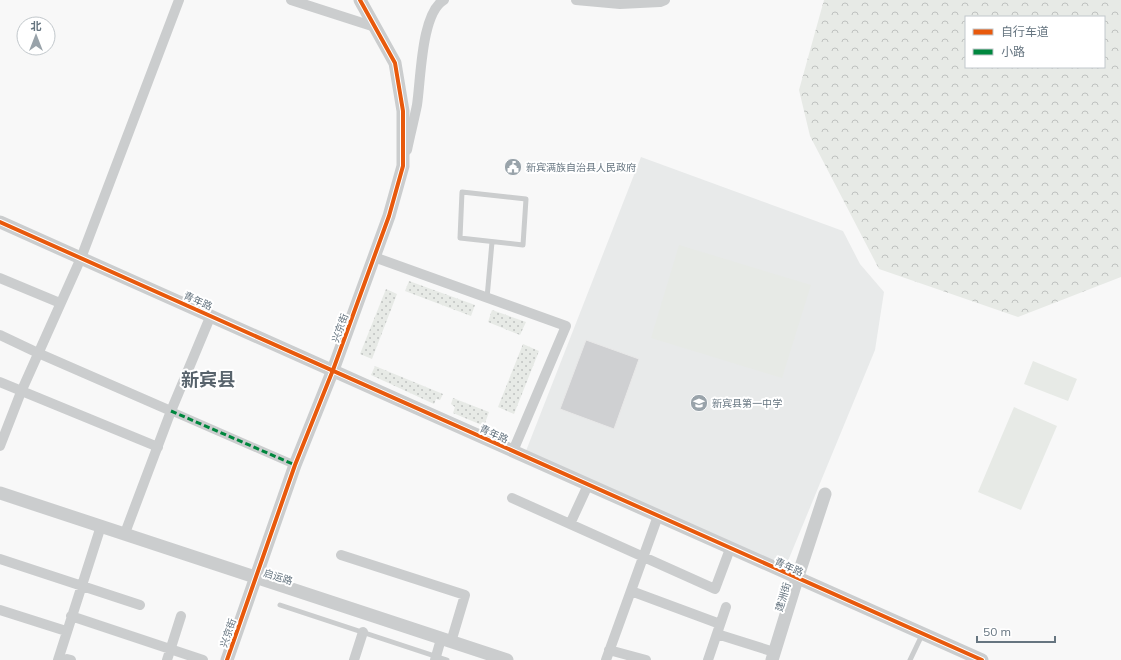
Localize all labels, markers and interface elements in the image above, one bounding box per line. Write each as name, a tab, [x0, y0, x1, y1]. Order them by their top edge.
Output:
north arrow	[16, 16, 56, 56]
legend	[965, 16, 1105, 68]
text: 北	[31, 19, 42, 33]
text: 自行车道	[1001, 24, 1049, 39]
text: 小路	[1001, 44, 1025, 59]
public building icon: 新宾满族自治县人民政府	[503, 157, 523, 177]
place label: 新宾满族自治县人民政府	[526, 161, 636, 174]
street label: 青年路	[182, 289, 214, 313]
street label: 兴京街	[329, 312, 351, 344]
district label: 新宾县	[181, 368, 235, 391]
school or university icon: 新宾县第一中学	[689, 393, 709, 413]
place label: 新宾县第一中学	[712, 397, 782, 410]
street label: 青年路	[478, 422, 510, 446]
street label: 青年路	[773, 555, 805, 579]
street label: 启运路	[262, 566, 294, 588]
street label: 建洲街	[772, 581, 794, 613]
street label: 兴京街	[217, 617, 239, 649]
scale bar	[977, 618, 1055, 644]
text: 50 m	[983, 624, 1011, 639]

